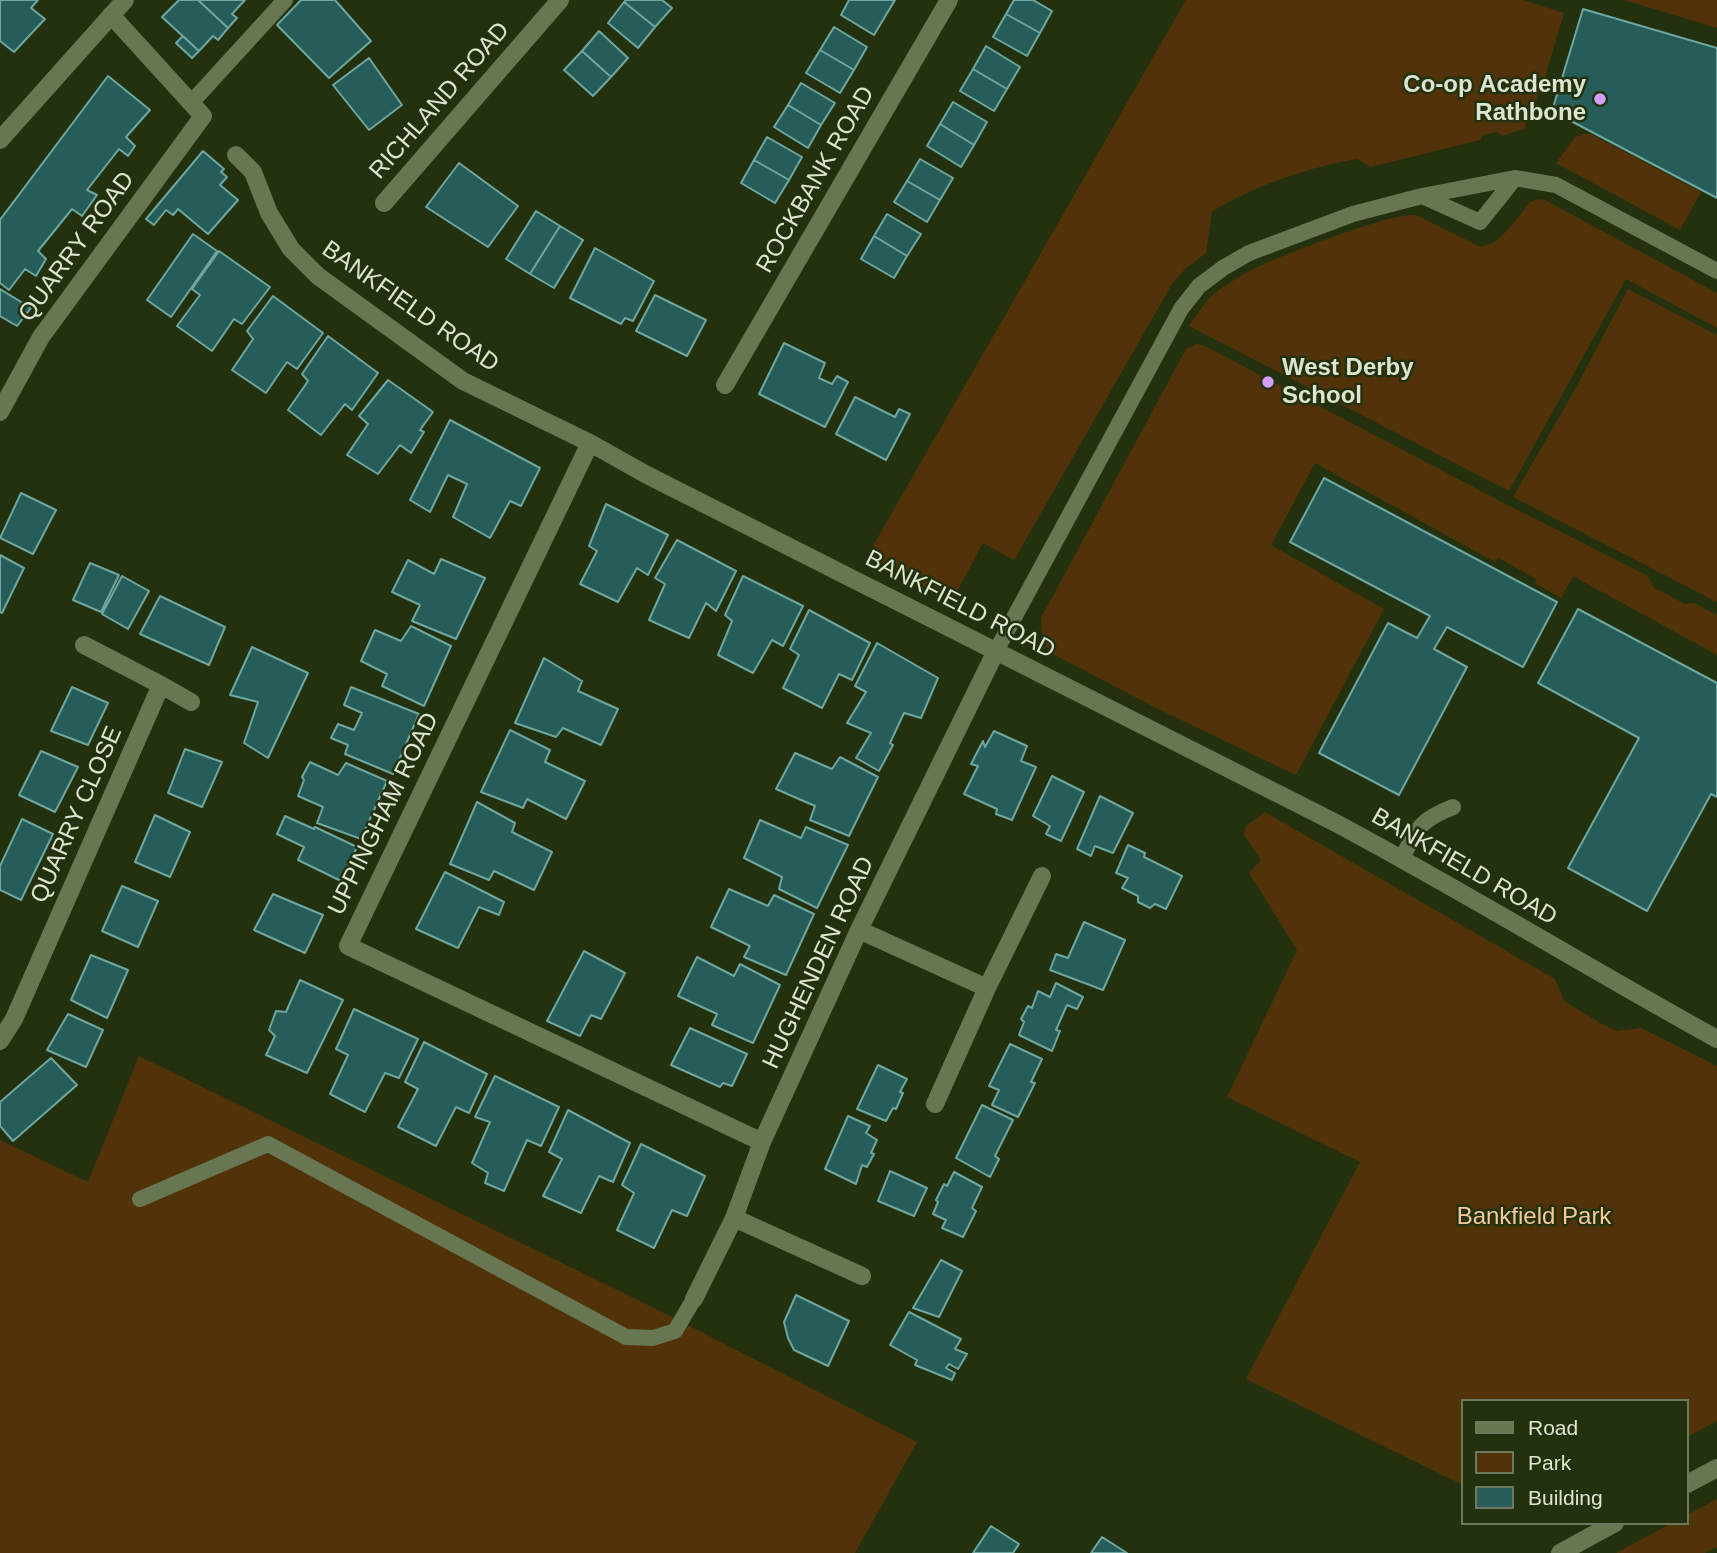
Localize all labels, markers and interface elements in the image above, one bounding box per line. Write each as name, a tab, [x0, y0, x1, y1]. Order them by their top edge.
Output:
street label: RICHLAND ROAD	[364, 17, 516, 185]
place label: Co-op Academy Rathbone	[1403, 71, 1586, 127]
street label: ROCKBANK ROAD	[751, 82, 881, 278]
marker: Co-op Academy Rathbone	[1592, 91, 1608, 107]
street label: QUARRY ROAD	[13, 166, 141, 328]
street label: BANKFIELD ROAD	[316, 235, 504, 379]
place label: West Derby School	[1282, 354, 1414, 410]
marker: West Derby School	[1260, 374, 1276, 390]
street label: BANKFIELD ROAD	[860, 545, 1060, 665]
street label: UPPINGHAM ROAD	[323, 708, 445, 920]
street label: QUARRY CLOSE	[25, 722, 129, 908]
street label: BANKFIELD ROAD	[1366, 802, 1562, 932]
street label: HUGHENDEN ROAD	[757, 852, 881, 1074]
park label: Bankfield Park	[1457, 1203, 1611, 1231]
legend	[1462, 1399, 1689, 1525]
text: Road	[1528, 1416, 1578, 1439]
text: Park	[1528, 1451, 1571, 1474]
text: Building	[1528, 1486, 1603, 1509]

